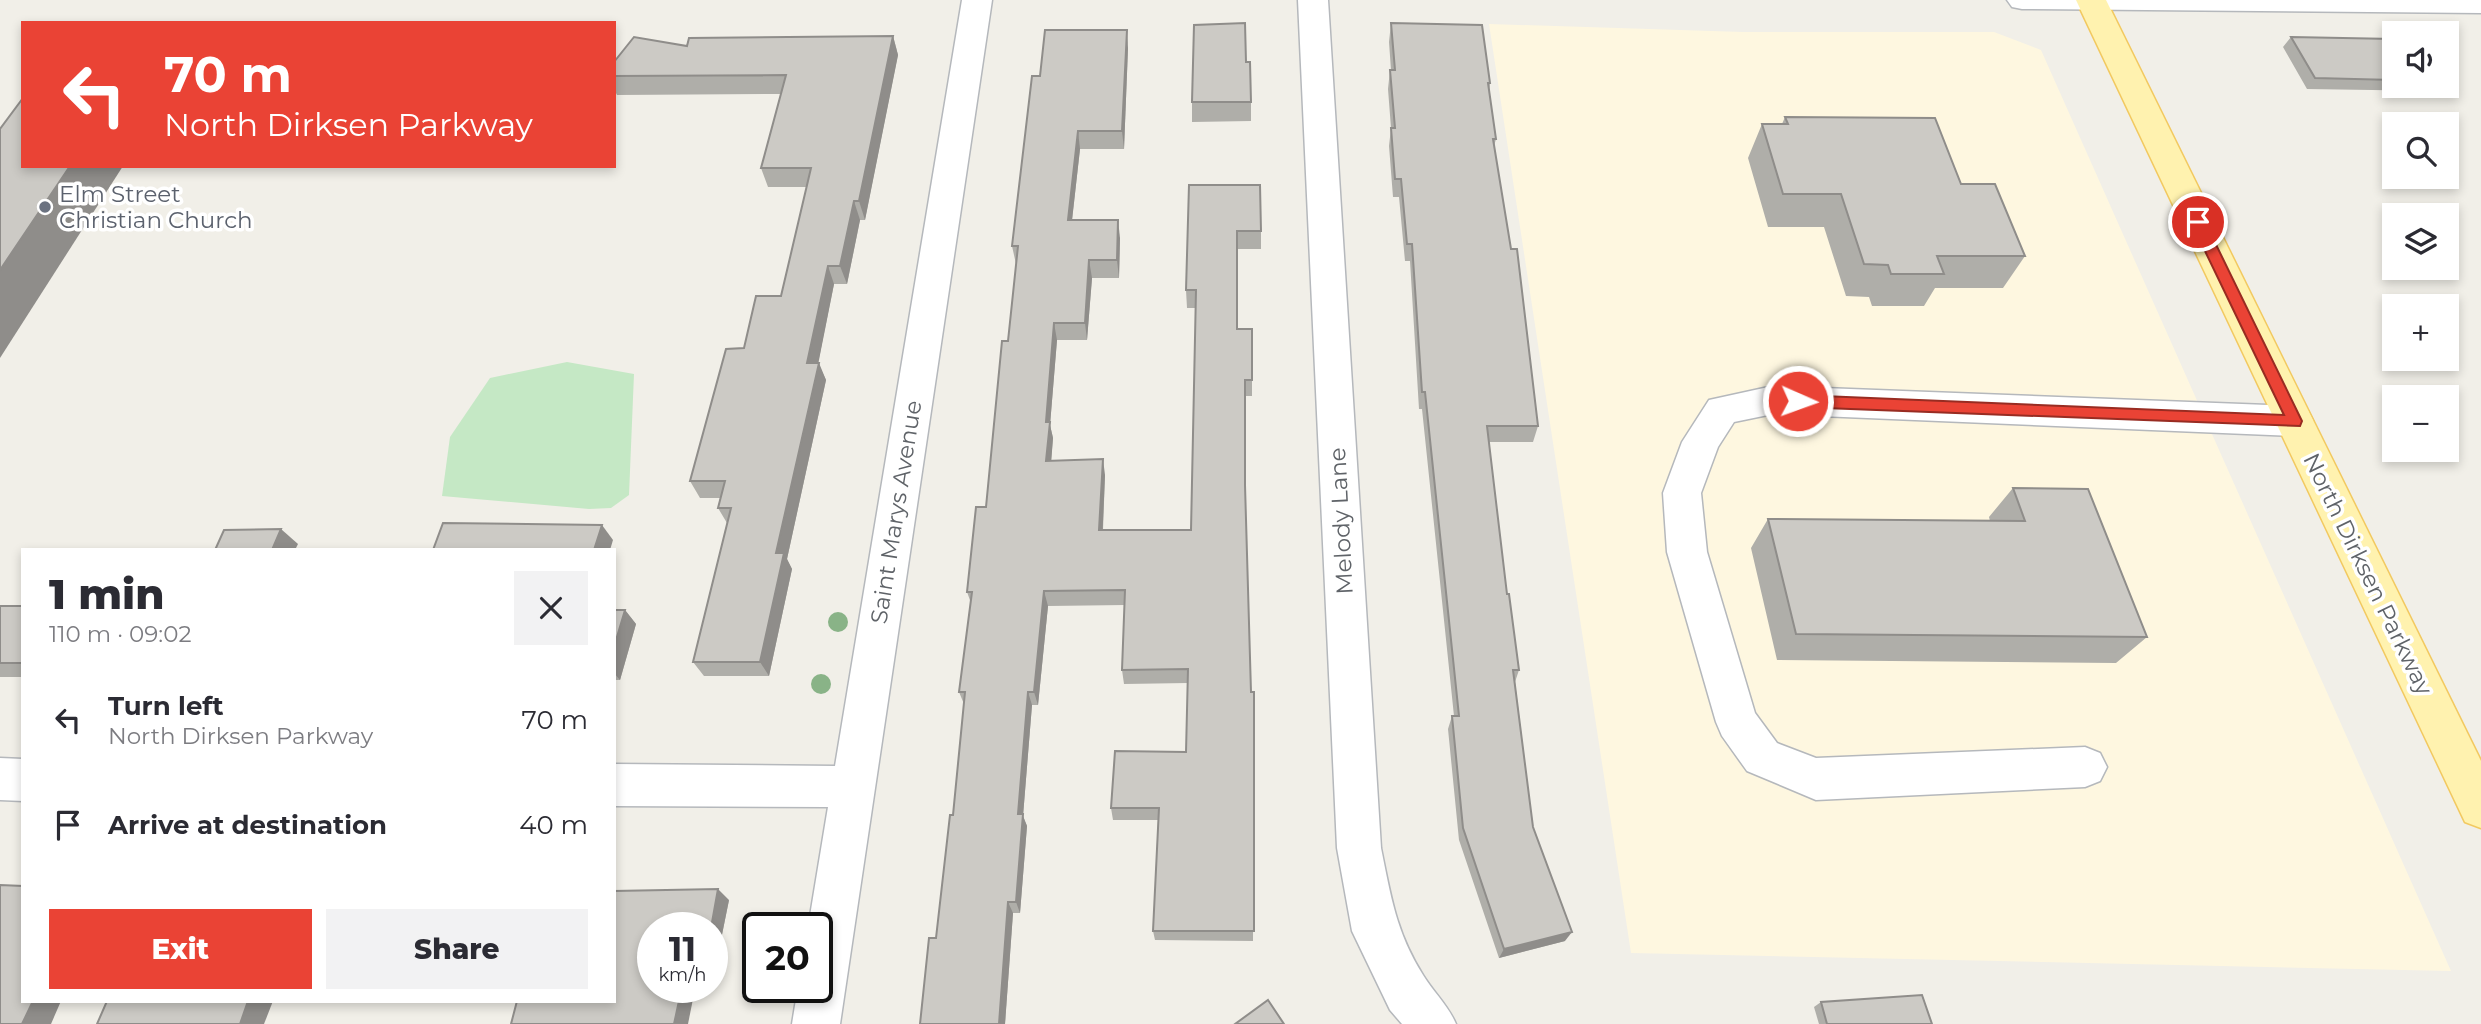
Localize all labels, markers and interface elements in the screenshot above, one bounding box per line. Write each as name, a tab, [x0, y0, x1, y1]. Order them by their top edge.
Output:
map controls	[2382, 21, 2459, 462]
button: sound	[2382, 21, 2459, 98]
text: 70 m	[164, 45, 292, 104]
icon: left	[49, 49, 140, 140]
text: North Dirksen Parkway	[164, 105, 533, 144]
button: search	[2382, 112, 2459, 189]
place label: Elm Street Christian Church	[59, 180, 253, 234]
pin	[2168, 192, 2228, 252]
marker: Elm Street Christian Church	[37, 199, 53, 215]
icon: arrive	[2179, 203, 2217, 241]
button: layers	[2382, 203, 2459, 280]
button: +	[2382, 294, 2459, 371]
position arrow	[1761, 364, 1835, 438]
button: −	[2382, 385, 2459, 462]
street label: Saint Marys Avenue	[865, 398, 927, 626]
street label: Melody Lane	[1323, 447, 1359, 595]
street label: North Dirksen Parkway	[2297, 449, 2439, 700]
text: 1 min	[49, 568, 165, 620]
button: close	[514, 571, 588, 645]
text: 110 m · 09:02	[49, 620, 192, 648]
text: Turn left	[108, 690, 224, 722]
icon: left	[49, 701, 87, 739]
text: 70 m	[522, 704, 588, 736]
text: North Dirksen Parkway	[108, 722, 373, 750]
icon: arrive	[49, 806, 87, 844]
text: Arrive at destination	[108, 809, 387, 841]
text: 40 m	[519, 809, 588, 841]
button: Exit	[49, 909, 312, 989]
button: Share	[326, 909, 588, 989]
speed limit sign: 20	[742, 912, 833, 1003]
text: 11	[669, 927, 696, 970]
text: km/h	[658, 964, 707, 986]

